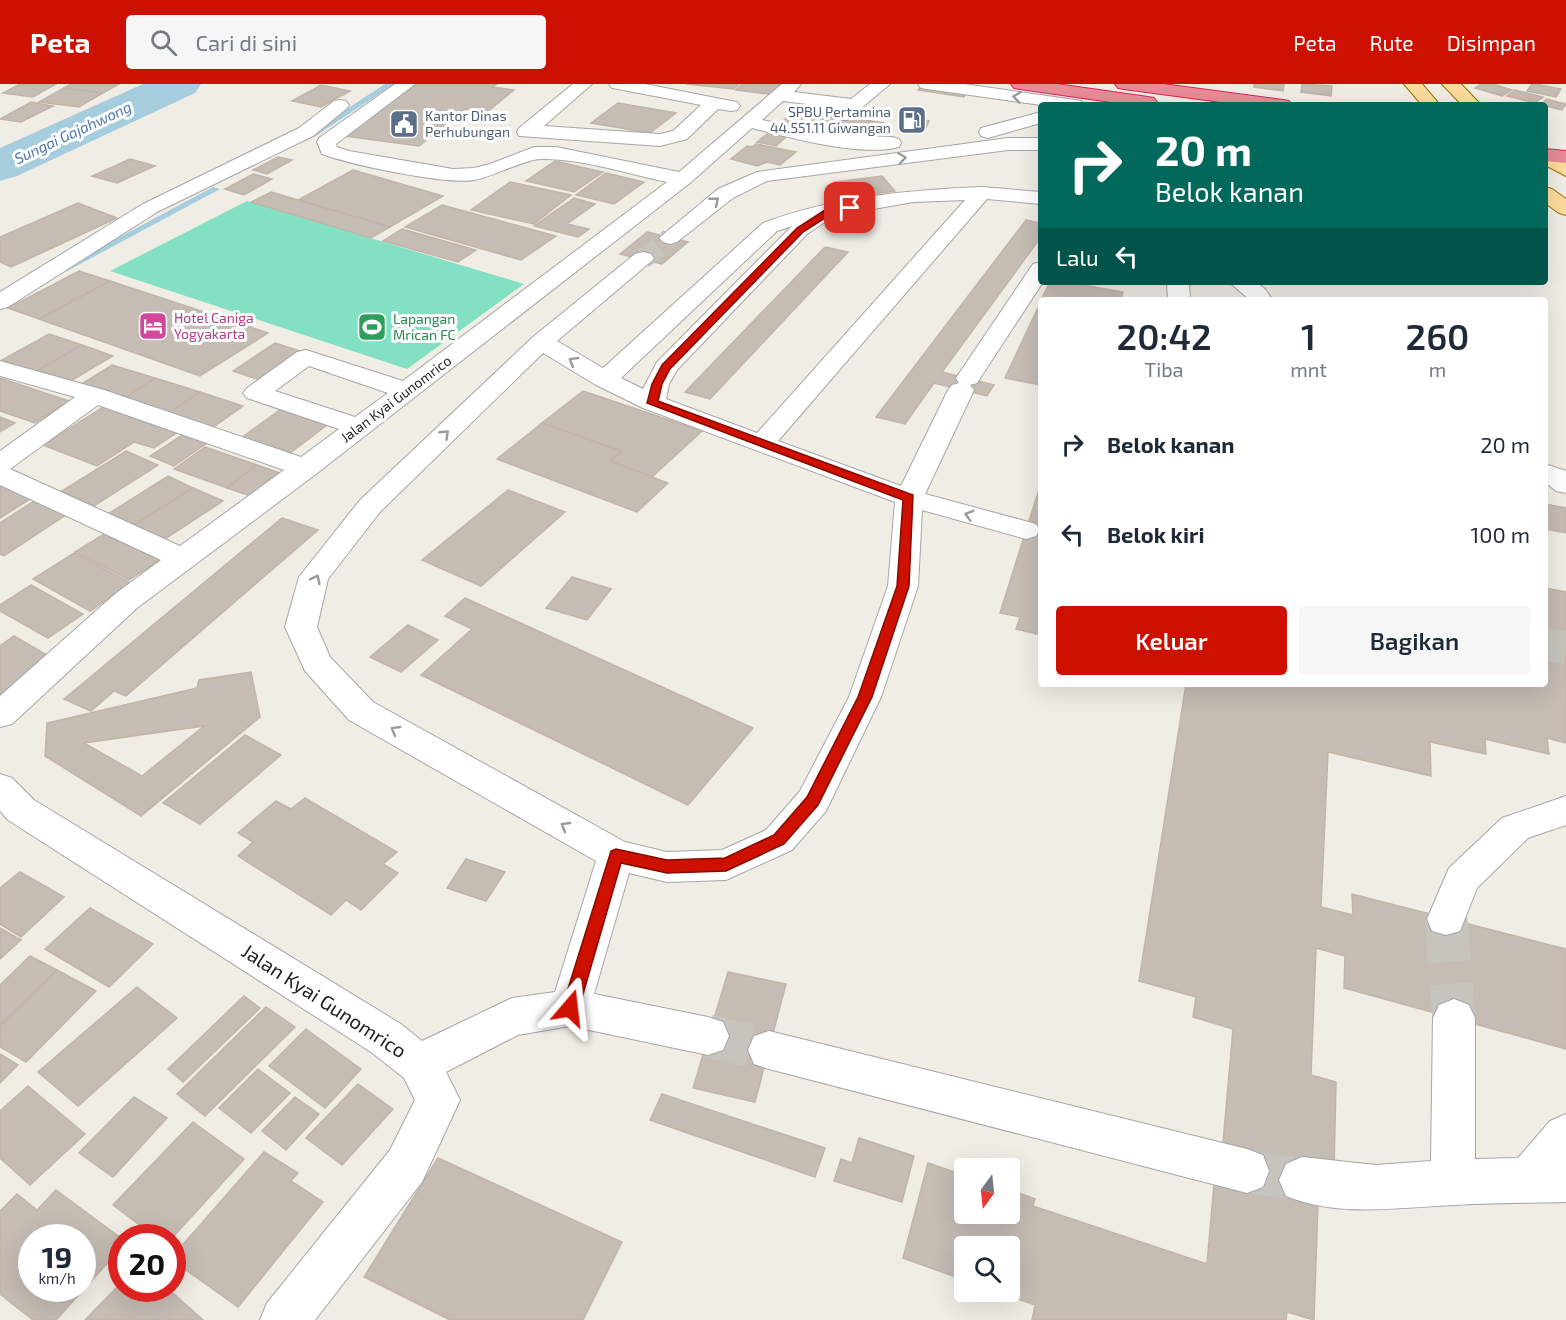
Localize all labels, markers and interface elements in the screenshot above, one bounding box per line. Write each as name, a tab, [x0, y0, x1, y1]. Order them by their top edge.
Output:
search box	[126, 15, 546, 69]
text: Peta	[30, 25, 90, 59]
icon: search	[147, 26, 180, 59]
text: Cari di sini	[195, 29, 297, 55]
text: Peta	[1293, 30, 1336, 55]
text: Rute	[1369, 30, 1414, 55]
text: Disimpan	[1447, 30, 1536, 55]
one-way arrow	[1012, 92, 1021, 104]
water label: Sungai Gajahwong	[11, 97, 134, 168]
place label: SPBU Pertamina 44.551.11 Giwangan	[770, 103, 891, 136]
fuel station icon: SPBU Pertamina 44.551.11 Giwangan	[896, 104, 928, 136]
place label: Kantor Dinas Perhubungan	[425, 107, 510, 140]
public building icon: Kantor Dinas Perhubungan	[388, 108, 420, 140]
text: 20 m	[1155, 124, 1252, 174]
icon: right	[1056, 126, 1134, 204]
one-way arrow	[898, 153, 907, 165]
text: Belok kanan	[1155, 175, 1304, 207]
pin	[824, 182, 875, 233]
icon: arrive	[833, 191, 866, 224]
one-way arrow	[709, 197, 720, 208]
icon: left	[1110, 240, 1143, 273]
text: Lalu	[1056, 244, 1098, 270]
place label: Hotel Caniga Yogyakarta	[174, 309, 254, 342]
hotel icon: Hotel Caniga Yogyakarta	[137, 310, 169, 342]
place label: Lapangan Mrican FC	[393, 310, 456, 343]
sports icon: Lapangan Mrican FC	[356, 311, 388, 343]
text: 20:42	[1117, 314, 1212, 357]
text: 1	[1301, 314, 1316, 357]
text: 260	[1406, 314, 1469, 357]
street label: Jalan Kyai Gunomrico	[337, 351, 454, 446]
one-way arrow	[569, 357, 579, 368]
text: Tiba	[1145, 357, 1184, 381]
text: mnt	[1290, 357, 1327, 381]
text: m	[1429, 357, 1446, 381]
icon: right	[1056, 428, 1089, 461]
one-way arrow	[438, 430, 448, 441]
text: Belok kanan	[1107, 431, 1234, 457]
text: 20 m	[1480, 431, 1530, 457]
one-way arrow	[964, 509, 974, 522]
icon: left	[1056, 518, 1089, 551]
text: Belok kiri	[1107, 521, 1204, 547]
text: 100 m	[1471, 521, 1530, 547]
one-way arrow	[308, 574, 320, 585]
button: Keluar	[1056, 606, 1287, 675]
button: Bagikan	[1299, 606, 1530, 675]
one-way arrow	[391, 726, 401, 737]
one-way arrow	[561, 822, 571, 834]
street label: Jalan Kyai Gunomrico	[238, 938, 411, 1062]
position arrow	[538, 976, 602, 1040]
north arrow	[954, 1158, 1020, 1224]
map controls	[954, 1158, 1020, 1302]
speed limit sign: 20	[108, 1224, 186, 1302]
button: search	[954, 1236, 1020, 1302]
text: 19	[42, 1238, 72, 1274]
text: km/h	[38, 1269, 76, 1287]

